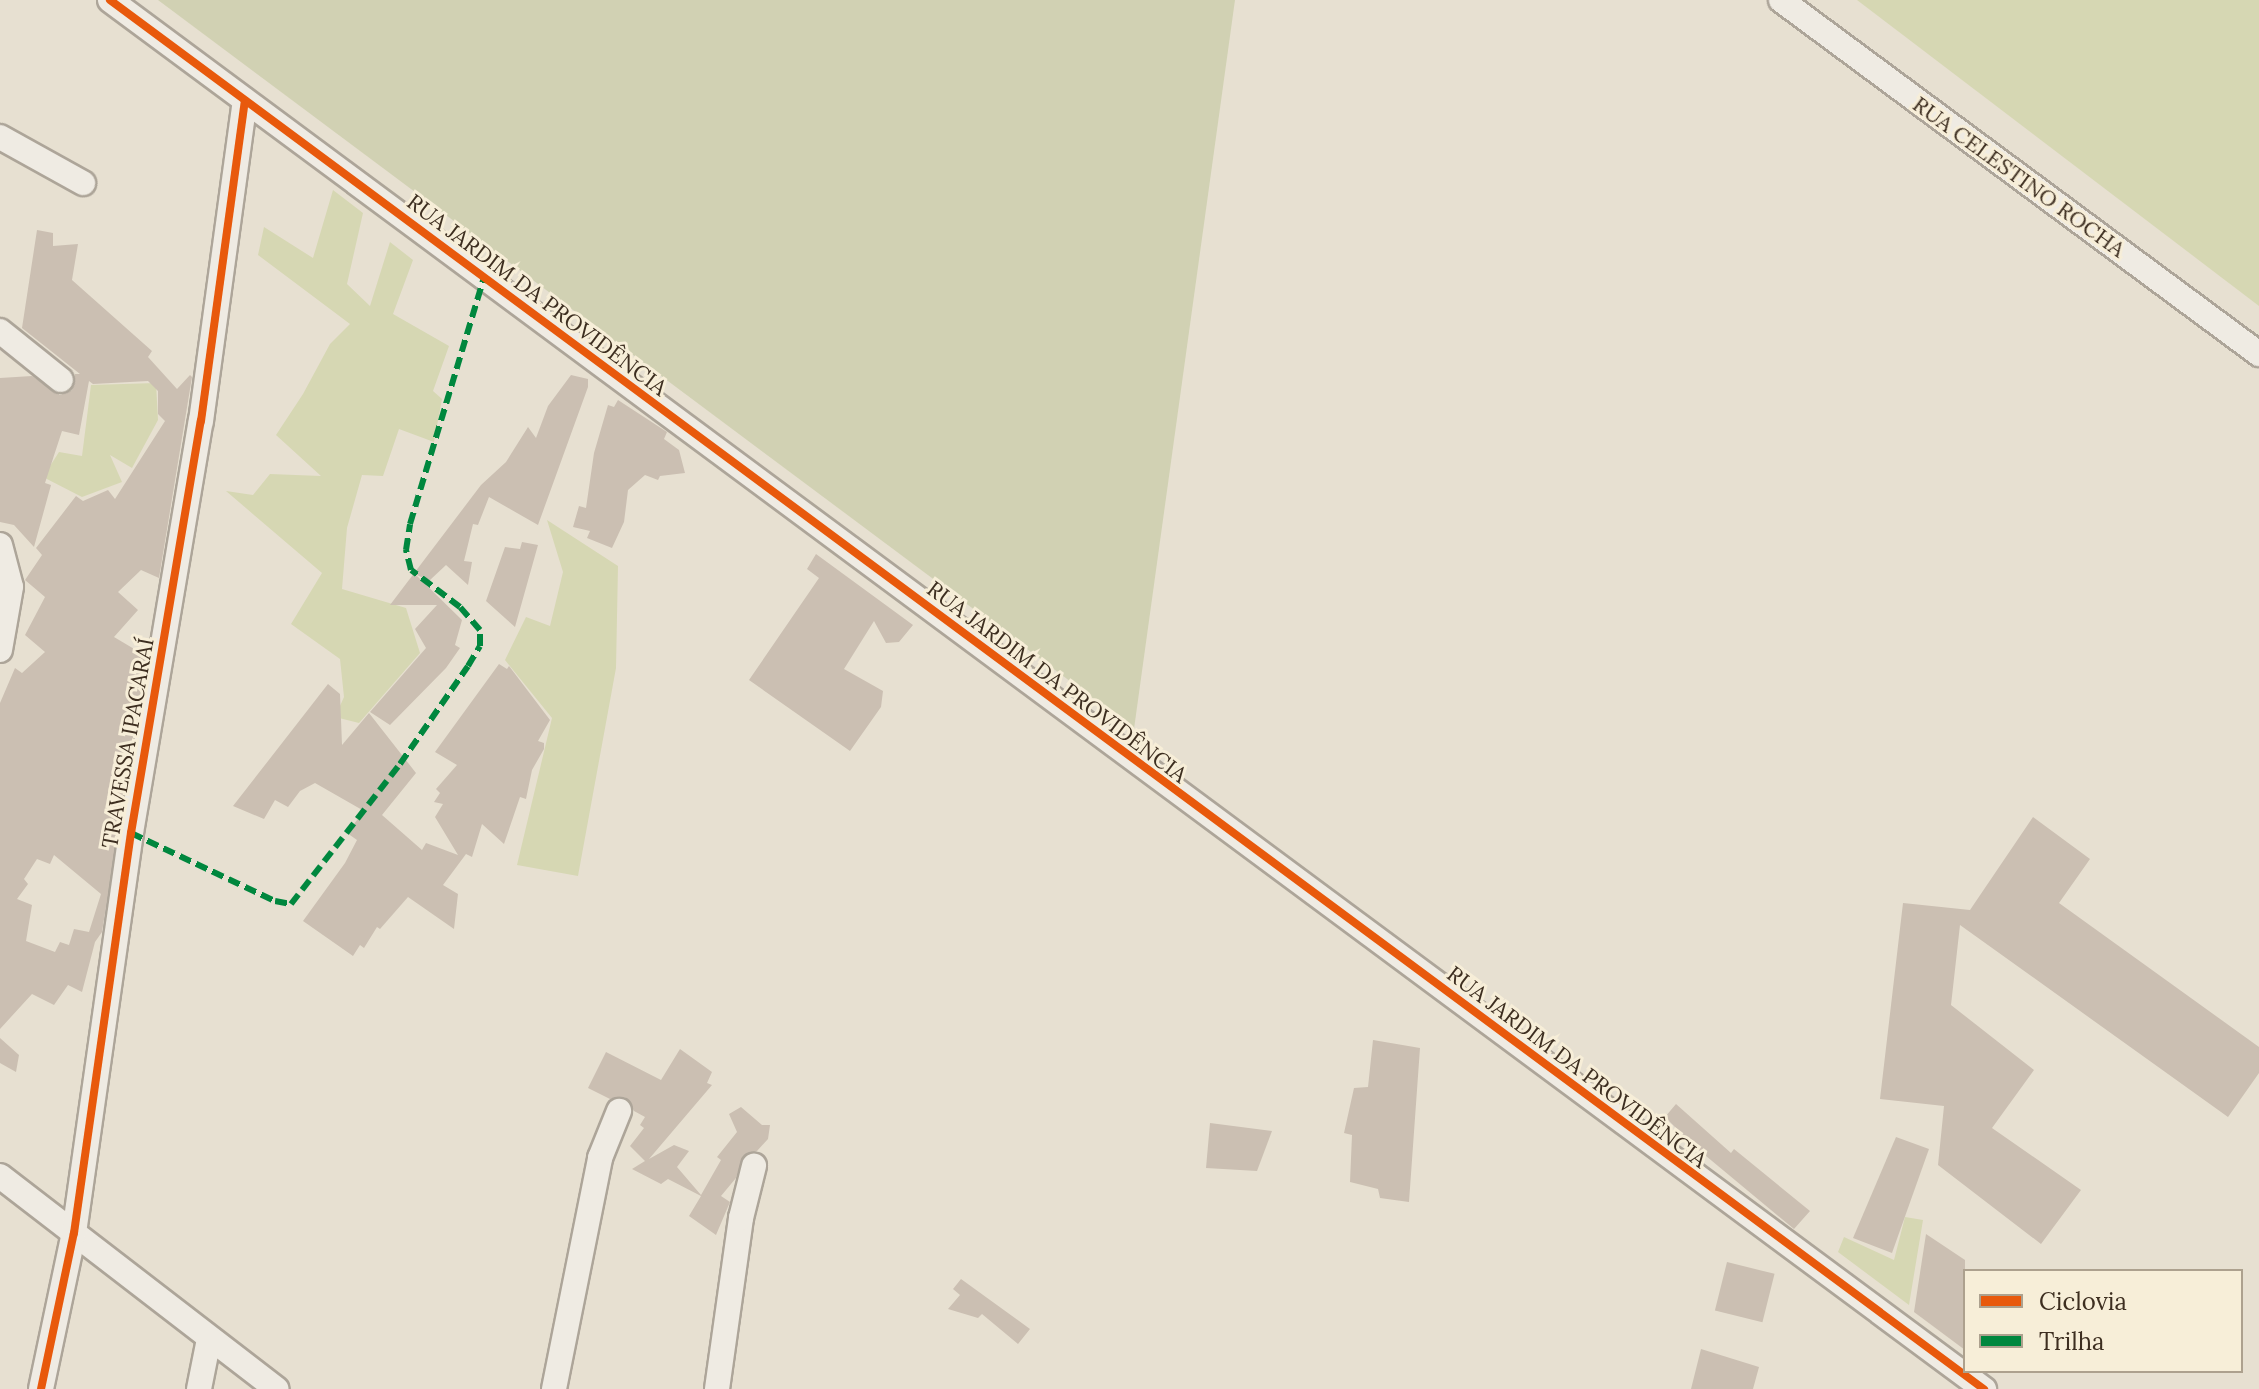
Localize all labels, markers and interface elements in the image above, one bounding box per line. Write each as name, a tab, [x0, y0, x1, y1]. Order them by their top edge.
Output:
street label: RUA CELESTINO ROCHA	[1908, 91, 2130, 263]
street label: RUA JARDIM DA PROVIDÊNCIA	[402, 189, 672, 401]
street label: RUA JARDIM DA PROVIDÊNCIA	[922, 576, 1192, 788]
street label: TRAVESSA IPACARAÍ	[97, 636, 159, 850]
street label: RUA JARDIM DA PROVIDÊNCIA	[1442, 961, 1712, 1173]
legend	[1963, 1269, 2243, 1373]
text: Ciclovia	[2039, 1286, 2127, 1317]
text: Trilha	[2039, 1326, 2104, 1357]

